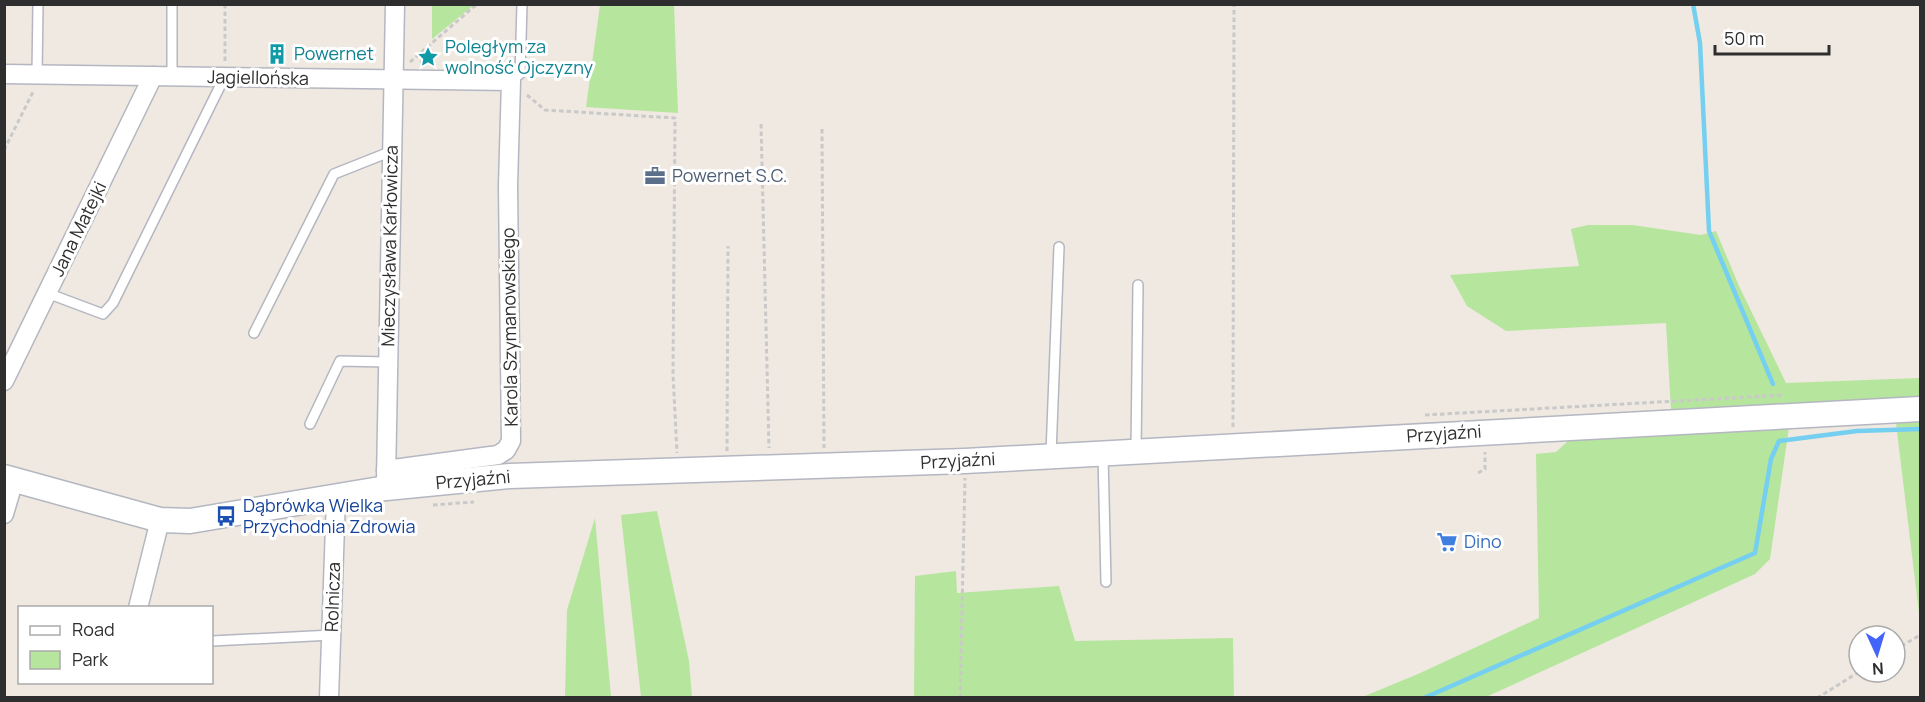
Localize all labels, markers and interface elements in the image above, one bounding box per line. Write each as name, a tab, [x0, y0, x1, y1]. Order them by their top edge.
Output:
scale bar	[1715, 18, 1829, 56]
text: 50 m	[1724, 26, 1764, 50]
place label: Poległym za wolność Ojczyzny	[445, 34, 594, 79]
place label: Powernet	[294, 41, 374, 65]
building icon: Powernet	[265, 42, 289, 66]
place icon: Poległym za wolność Ojczyzny	[416, 45, 440, 69]
street label: Jagiellońska	[207, 64, 309, 90]
street label: Mieczysława Karłowicza	[375, 145, 403, 347]
place label: Powernet S.C.	[672, 163, 787, 187]
office icon: Powernet S.C.	[643, 164, 667, 188]
street label: Jana Matejki	[45, 177, 111, 280]
street label: Karola Szymanowskiego	[495, 227, 523, 427]
street label: Przyjaźni	[1406, 418, 1482, 448]
street label: Przyjaźni	[920, 446, 996, 474]
street label: Przyjaźni	[434, 464, 511, 494]
place label: Dąbrówka Wielka Przychodnia Zdrowia	[243, 493, 416, 538]
bus stop icon: Dąbrówka Wielka Przychodnia Zdrowia	[214, 504, 238, 528]
place label: Dino	[1464, 529, 1502, 553]
supermarket icon: Dino	[1435, 530, 1459, 554]
street label: Rolnicza	[319, 562, 345, 632]
legend	[18, 606, 213, 684]
text: Road	[72, 617, 115, 641]
north arrow	[1847, 624, 1907, 684]
text: Park	[72, 647, 109, 671]
text: N	[1872, 658, 1885, 680]

